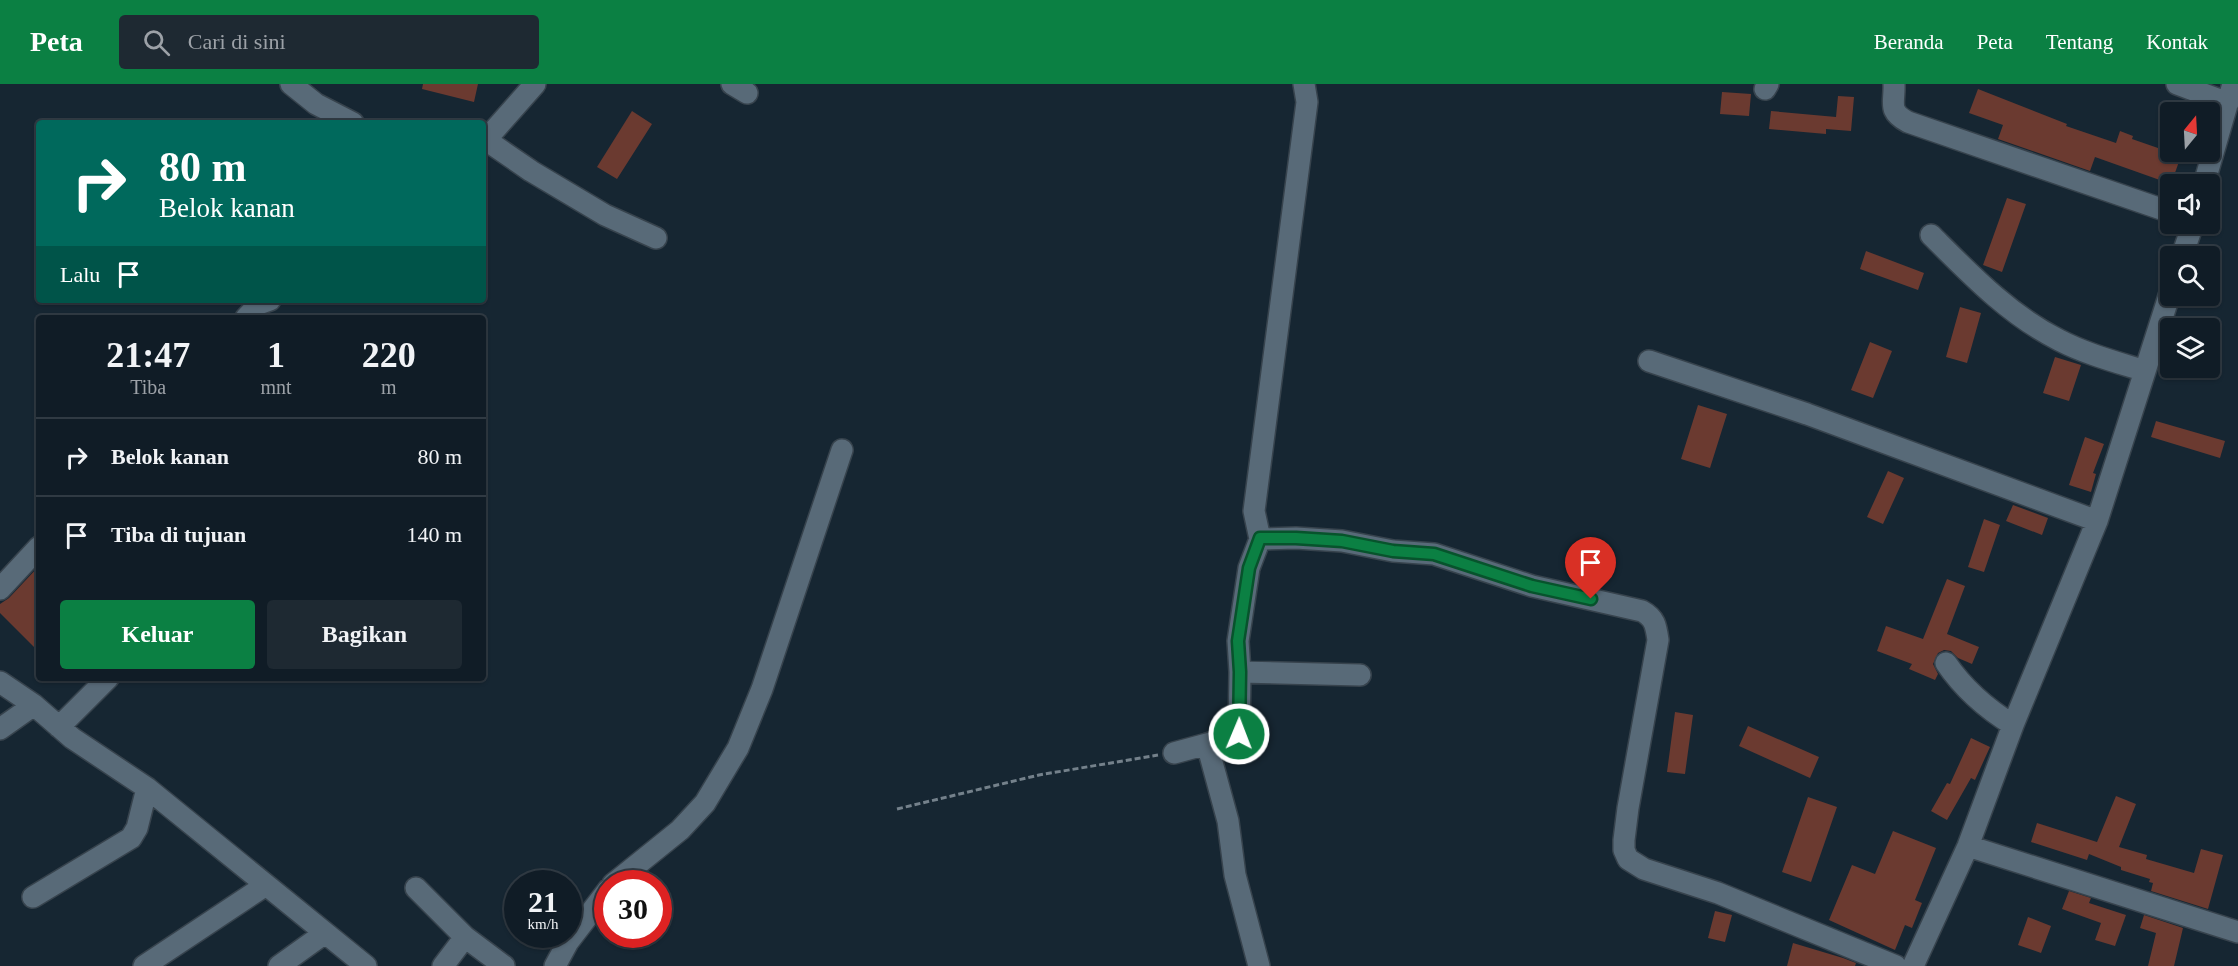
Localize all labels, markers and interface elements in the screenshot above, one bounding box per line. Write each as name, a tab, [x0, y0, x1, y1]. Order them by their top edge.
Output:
search box	[119, 15, 539, 69]
text: Peta	[30, 26, 83, 57]
icon: search	[140, 26, 173, 59]
text: Cari di sini	[188, 29, 286, 54]
text: Beranda	[1874, 30, 1944, 54]
text: Peta	[1977, 30, 2013, 54]
text: Tentang	[2046, 30, 2113, 54]
text: Kontak	[2146, 30, 2208, 54]
north arrow	[2160, 102, 2220, 162]
map controls	[2160, 102, 2220, 378]
icon: right	[60, 144, 138, 222]
text: 80 m	[159, 144, 247, 190]
button: sound	[2160, 174, 2220, 234]
text: Belok kanan	[159, 193, 295, 223]
button: search	[2160, 246, 2220, 306]
icon: arrive	[112, 258, 145, 291]
text: Lalu	[60, 262, 100, 287]
button: layers	[2160, 318, 2220, 378]
text: 21:47	[106, 335, 190, 375]
text: 1	[267, 335, 285, 375]
text: 220	[362, 335, 416, 375]
text: Tiba	[130, 376, 166, 398]
text: mnt	[260, 376, 292, 398]
text: m	[381, 376, 397, 398]
icon: right	[60, 441, 93, 474]
text: Belok kanan	[111, 444, 229, 469]
text: 80 m	[417, 444, 462, 469]
icon: arrive	[60, 519, 93, 552]
text: Tiba di tujuan	[111, 522, 246, 547]
text: 140 m	[406, 522, 462, 547]
pin	[1565, 537, 1616, 599]
icon: arrive	[1574, 546, 1607, 579]
button: Keluar	[60, 600, 255, 669]
button: Bagikan	[267, 600, 462, 669]
position arrow	[1207, 702, 1271, 766]
speed limit sign: 30	[594, 870, 672, 948]
text: 21	[528, 885, 558, 918]
text: km/h	[528, 916, 558, 932]

